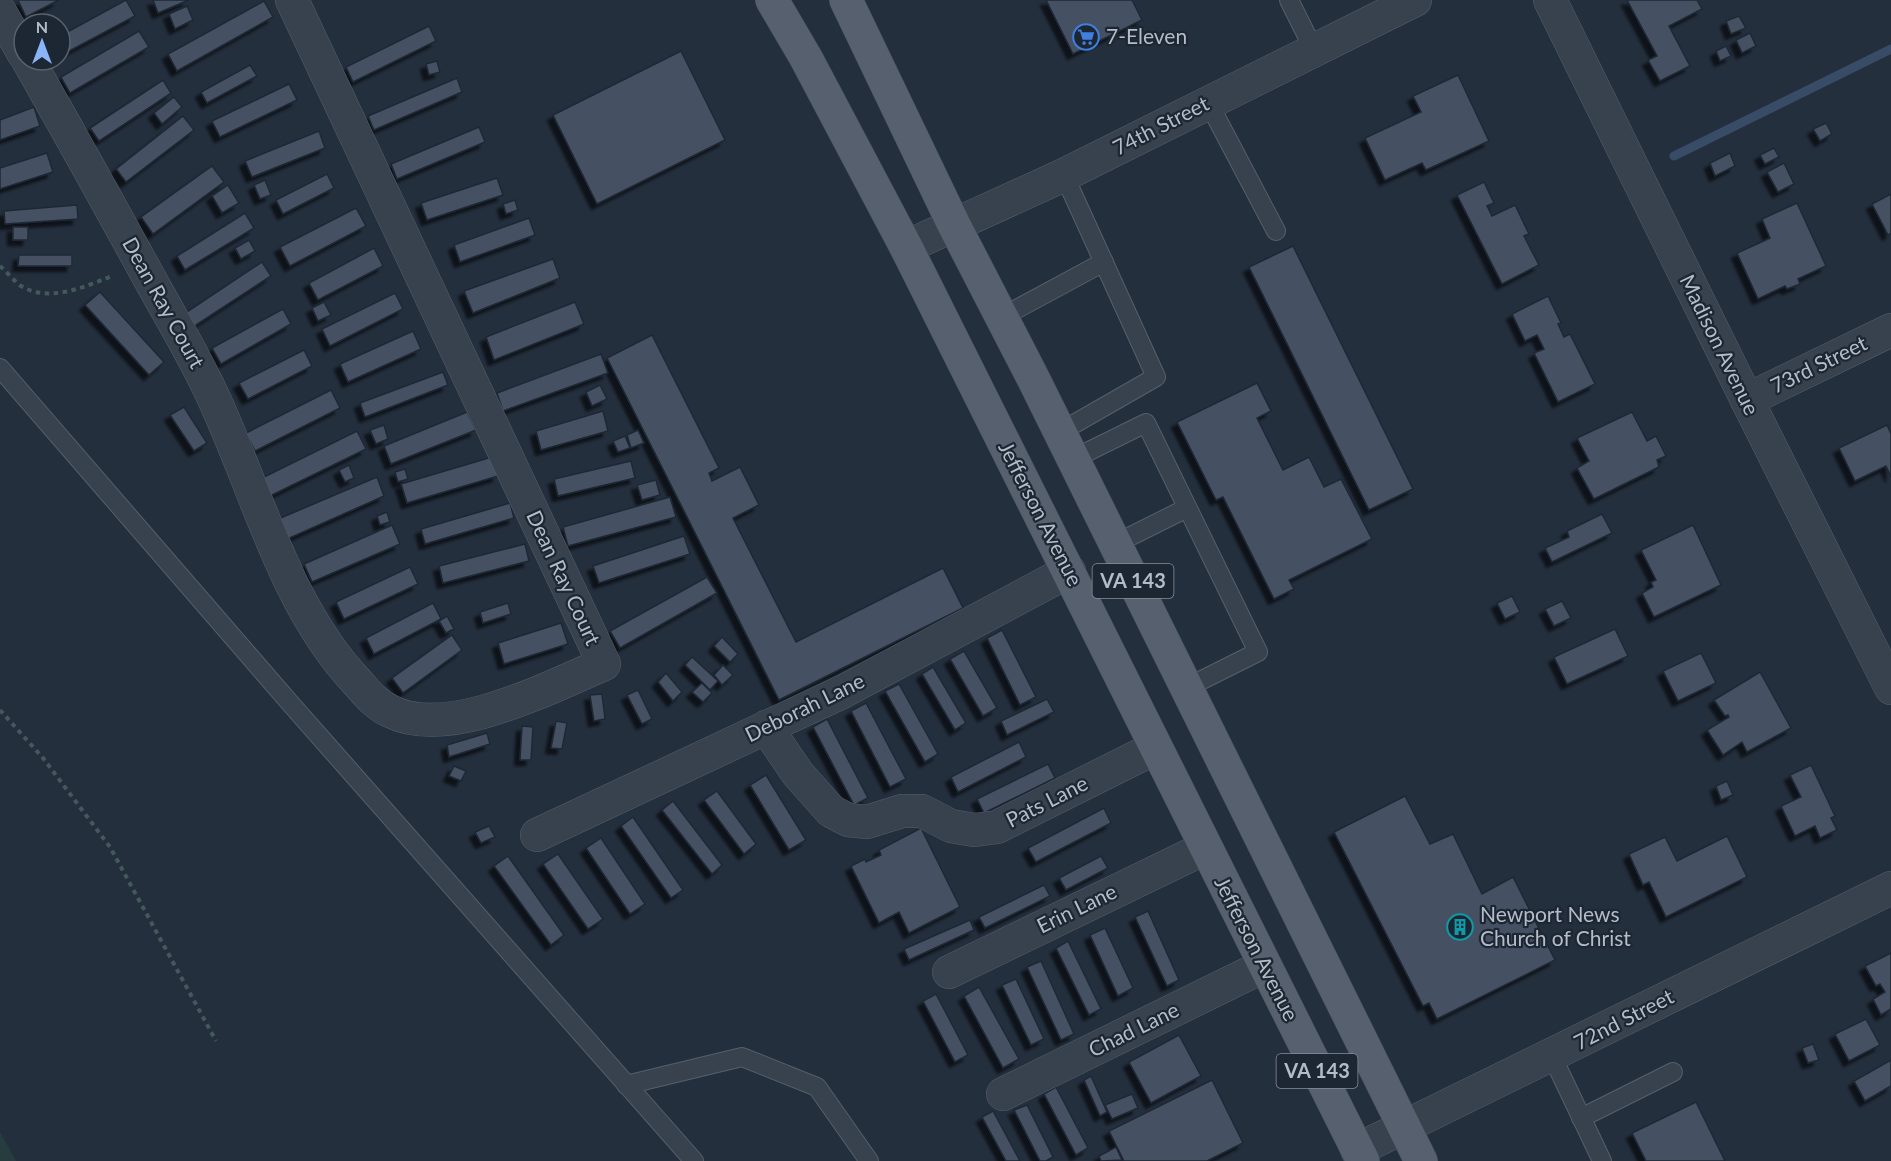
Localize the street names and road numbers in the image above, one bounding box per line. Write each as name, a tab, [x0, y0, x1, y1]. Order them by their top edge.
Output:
street label: 74th Street	[1108, 90, 1213, 159]
street label: Dean Ray Court	[118, 232, 211, 373]
street label: Madison Avenue	[1676, 270, 1765, 419]
street label: 73rd Street	[1766, 329, 1871, 398]
street label: Jefferson Avenue	[994, 437, 1088, 590]
street label: Dean Ray Court	[522, 506, 607, 649]
road number: VA 143	[1092, 564, 1174, 598]
street label: Deborah Lane	[741, 667, 868, 746]
street label: Pats Lane	[1001, 769, 1091, 832]
street label: Jefferson Avenue	[1210, 872, 1304, 1025]
street label: Erin Lane	[1032, 878, 1120, 938]
street label: 72nd Street	[1569, 983, 1678, 1054]
street label: Chad Lane	[1084, 996, 1183, 1061]
road number: VA 143	[1276, 1054, 1358, 1088]

